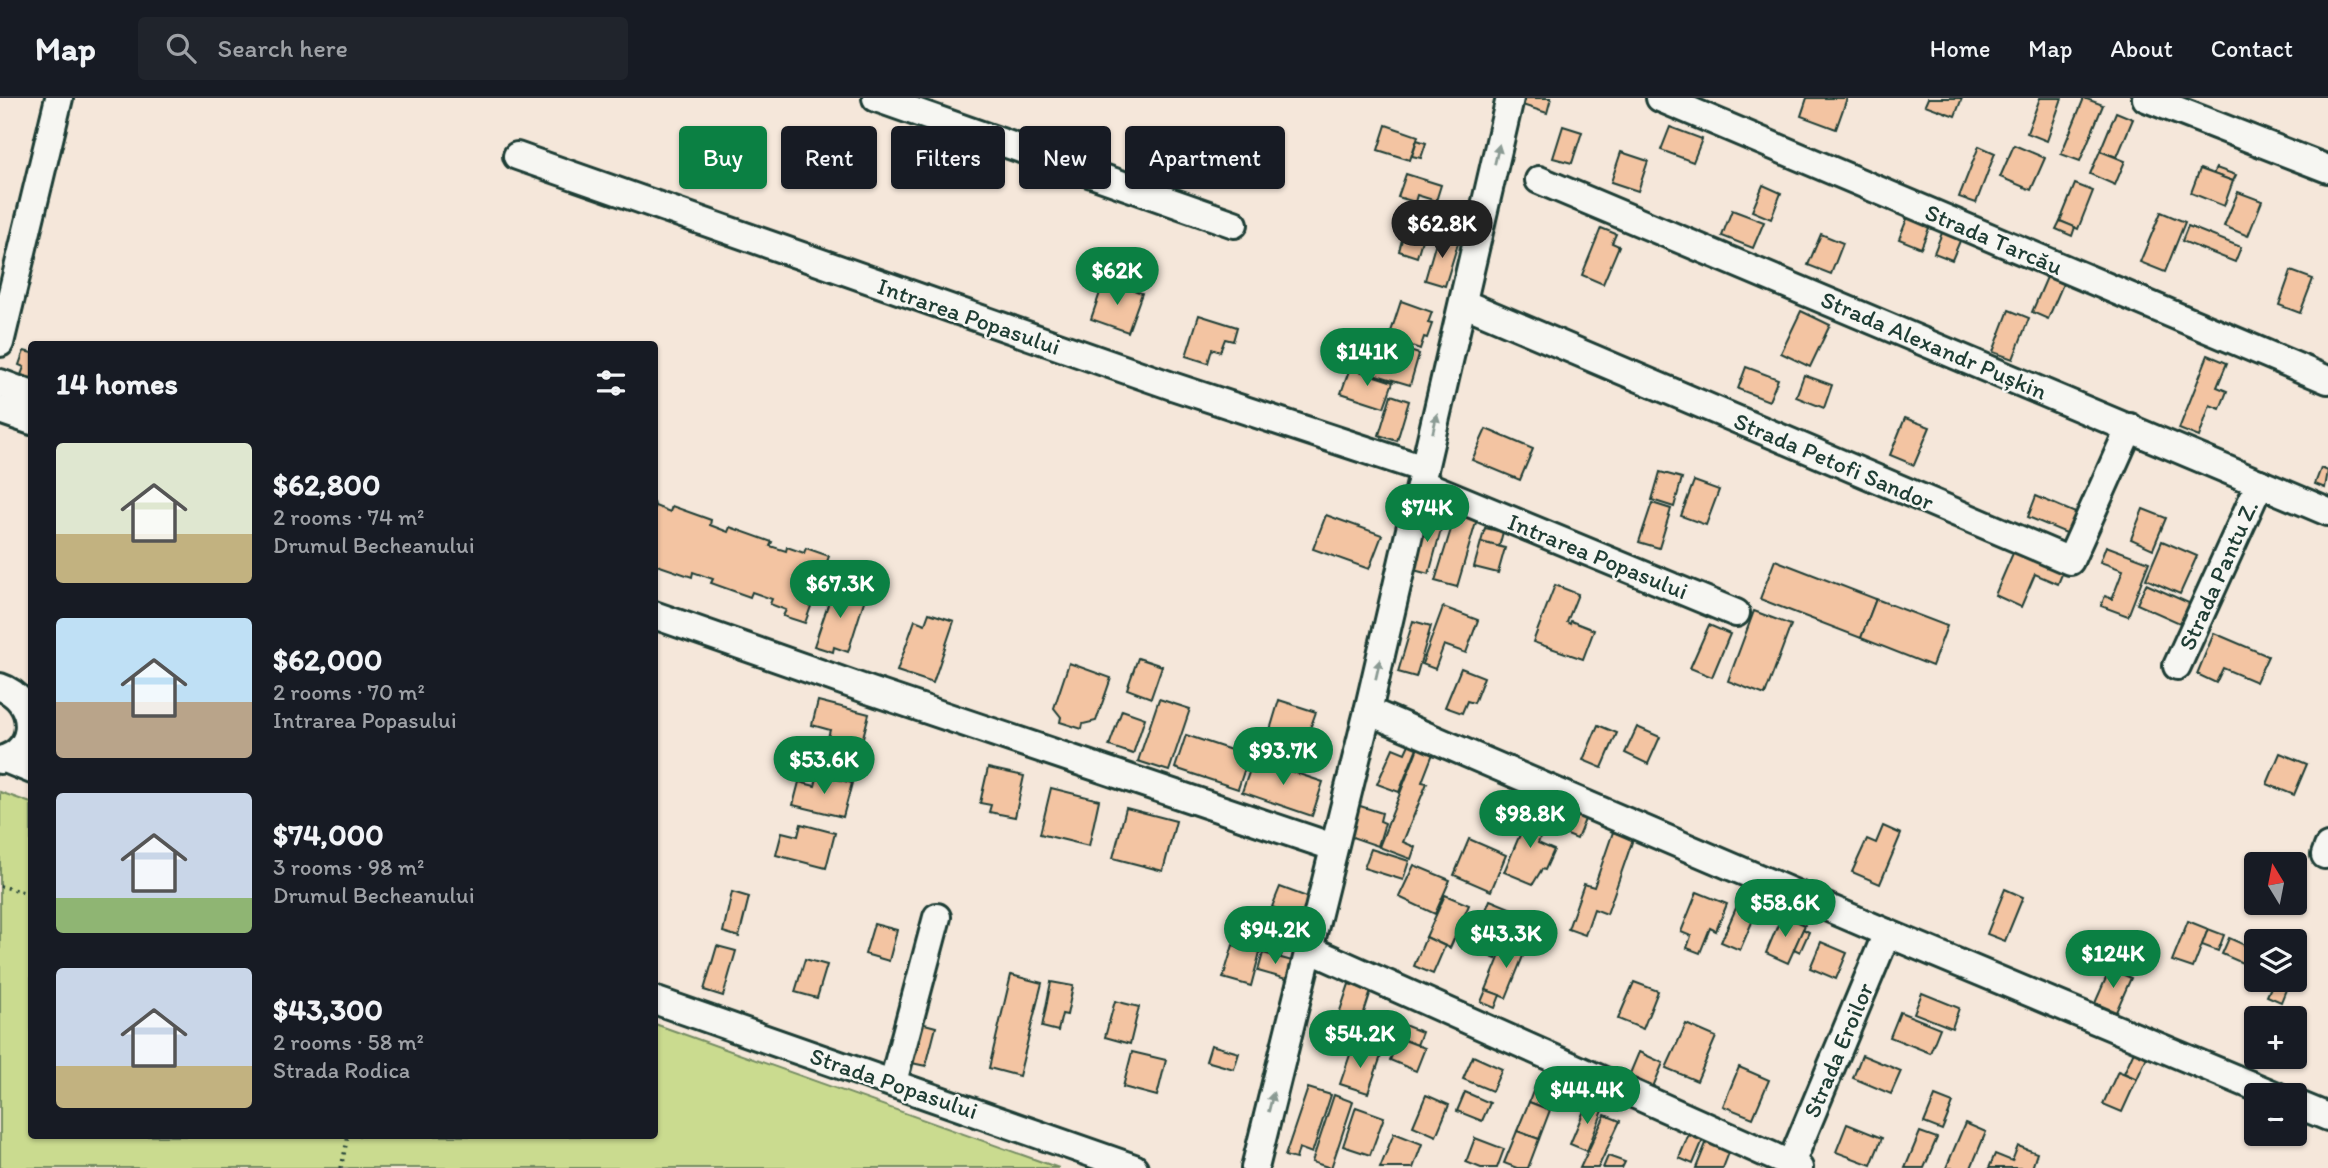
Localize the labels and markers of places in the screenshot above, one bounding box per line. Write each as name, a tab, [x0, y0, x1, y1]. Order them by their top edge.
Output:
pin: $62.8K	[1385, 200, 1499, 260]
pin: $62K	[1076, 248, 1158, 307]
pin: $141K	[1318, 328, 1416, 388]
pin: $74K	[1386, 484, 1468, 544]
pin: $67.3K	[783, 560, 897, 620]
pin: $93.7K	[1226, 728, 1340, 787]
pin: $53.6K	[767, 736, 881, 796]
pin: $98.8K	[1473, 790, 1587, 850]
pin: $58.6K	[1728, 880, 1842, 939]
pin: $94.2K	[1218, 906, 1332, 966]
pin: $43.3K	[1449, 910, 1563, 970]
pin: $124K	[2064, 930, 2162, 990]
pin: $54.2K	[1303, 1010, 1417, 1070]
pin: $44.4K	[1530, 1066, 1644, 1126]

